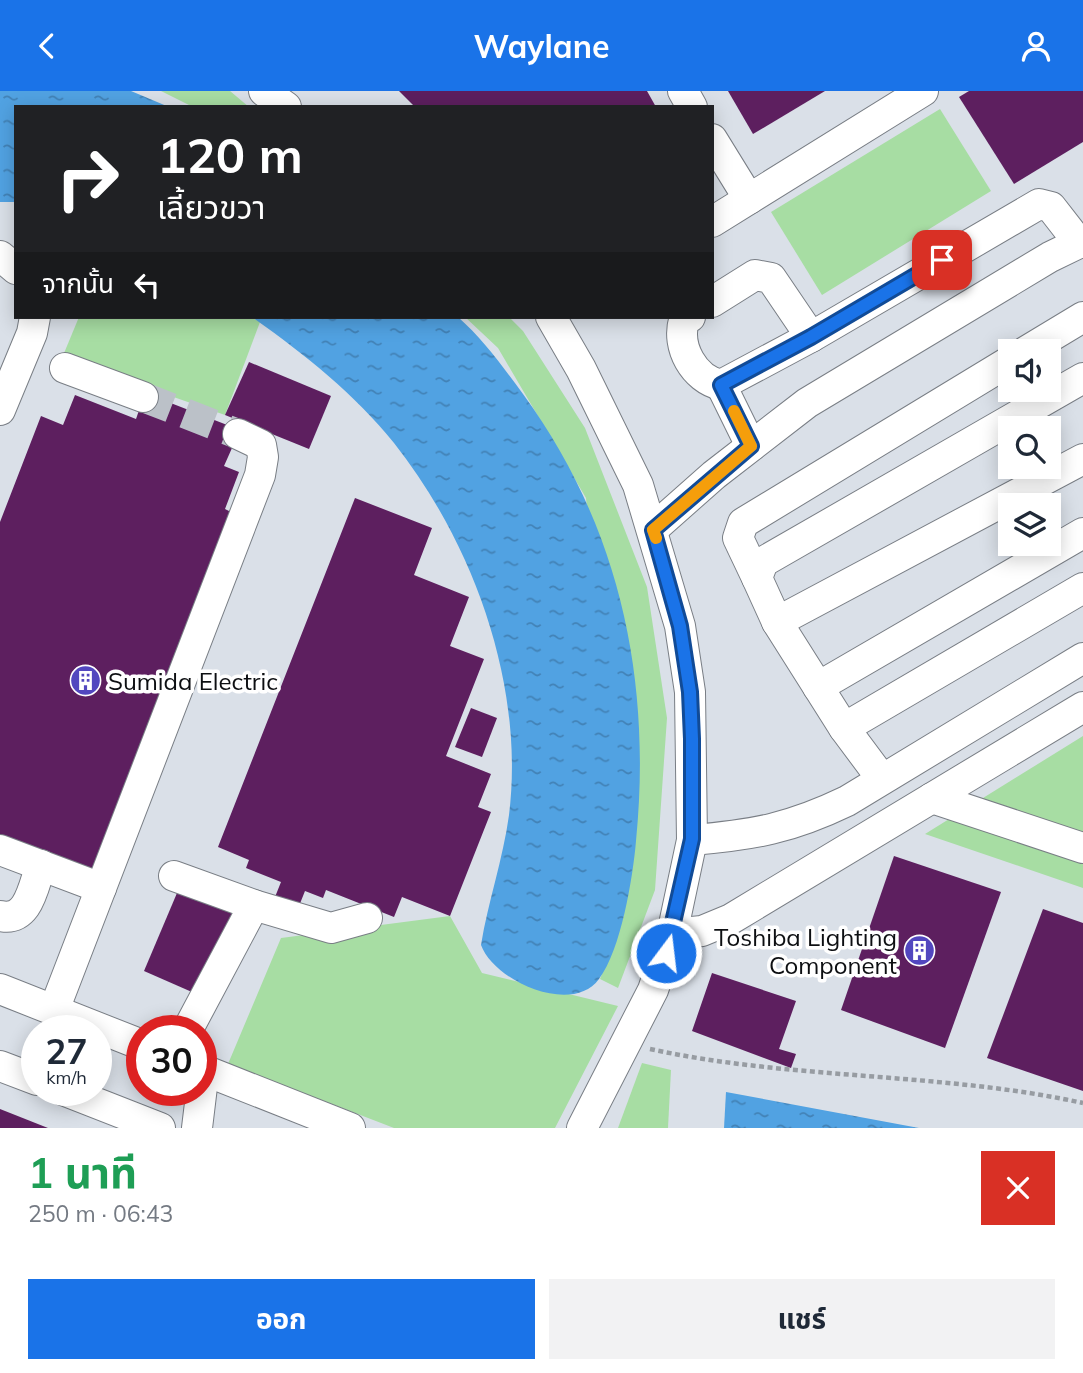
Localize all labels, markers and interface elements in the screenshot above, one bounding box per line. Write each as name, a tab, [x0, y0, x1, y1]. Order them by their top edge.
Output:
text: Waylane	[473, 26, 610, 66]
icon: back	[28, 27, 66, 65]
icon: person	[1017, 27, 1055, 65]
text: 120 m	[157, 124, 303, 185]
icon: right	[42, 133, 133, 224]
text: เลี้ยวขวา	[157, 187, 265, 227]
pin	[912, 230, 972, 290]
icon: arrive	[923, 241, 961, 279]
icon: left	[128, 266, 166, 304]
text: จากนั้น	[42, 267, 114, 300]
map controls	[998, 339, 1061, 556]
button: sound	[998, 339, 1061, 402]
button: search	[998, 416, 1061, 479]
button: layers	[998, 493, 1061, 556]
building icon: Sumida Electric	[68, 664, 102, 698]
place label: Sumida Electric	[108, 666, 278, 696]
position arrow	[629, 916, 703, 990]
place label: Toshiba Lighting Component	[714, 922, 897, 980]
building icon: Toshiba Lighting Component	[903, 934, 937, 968]
speed limit sign: 30	[126, 1015, 217, 1106]
text: 27	[45, 1029, 88, 1073]
text: km/h	[46, 1066, 87, 1089]
text: 1 นาที	[28, 1146, 137, 1199]
button: close	[981, 1151, 1055, 1225]
text: 250 m · 06:43	[28, 1199, 173, 1228]
button: ออก	[28, 1279, 535, 1359]
button: แชร์	[549, 1279, 1055, 1359]

